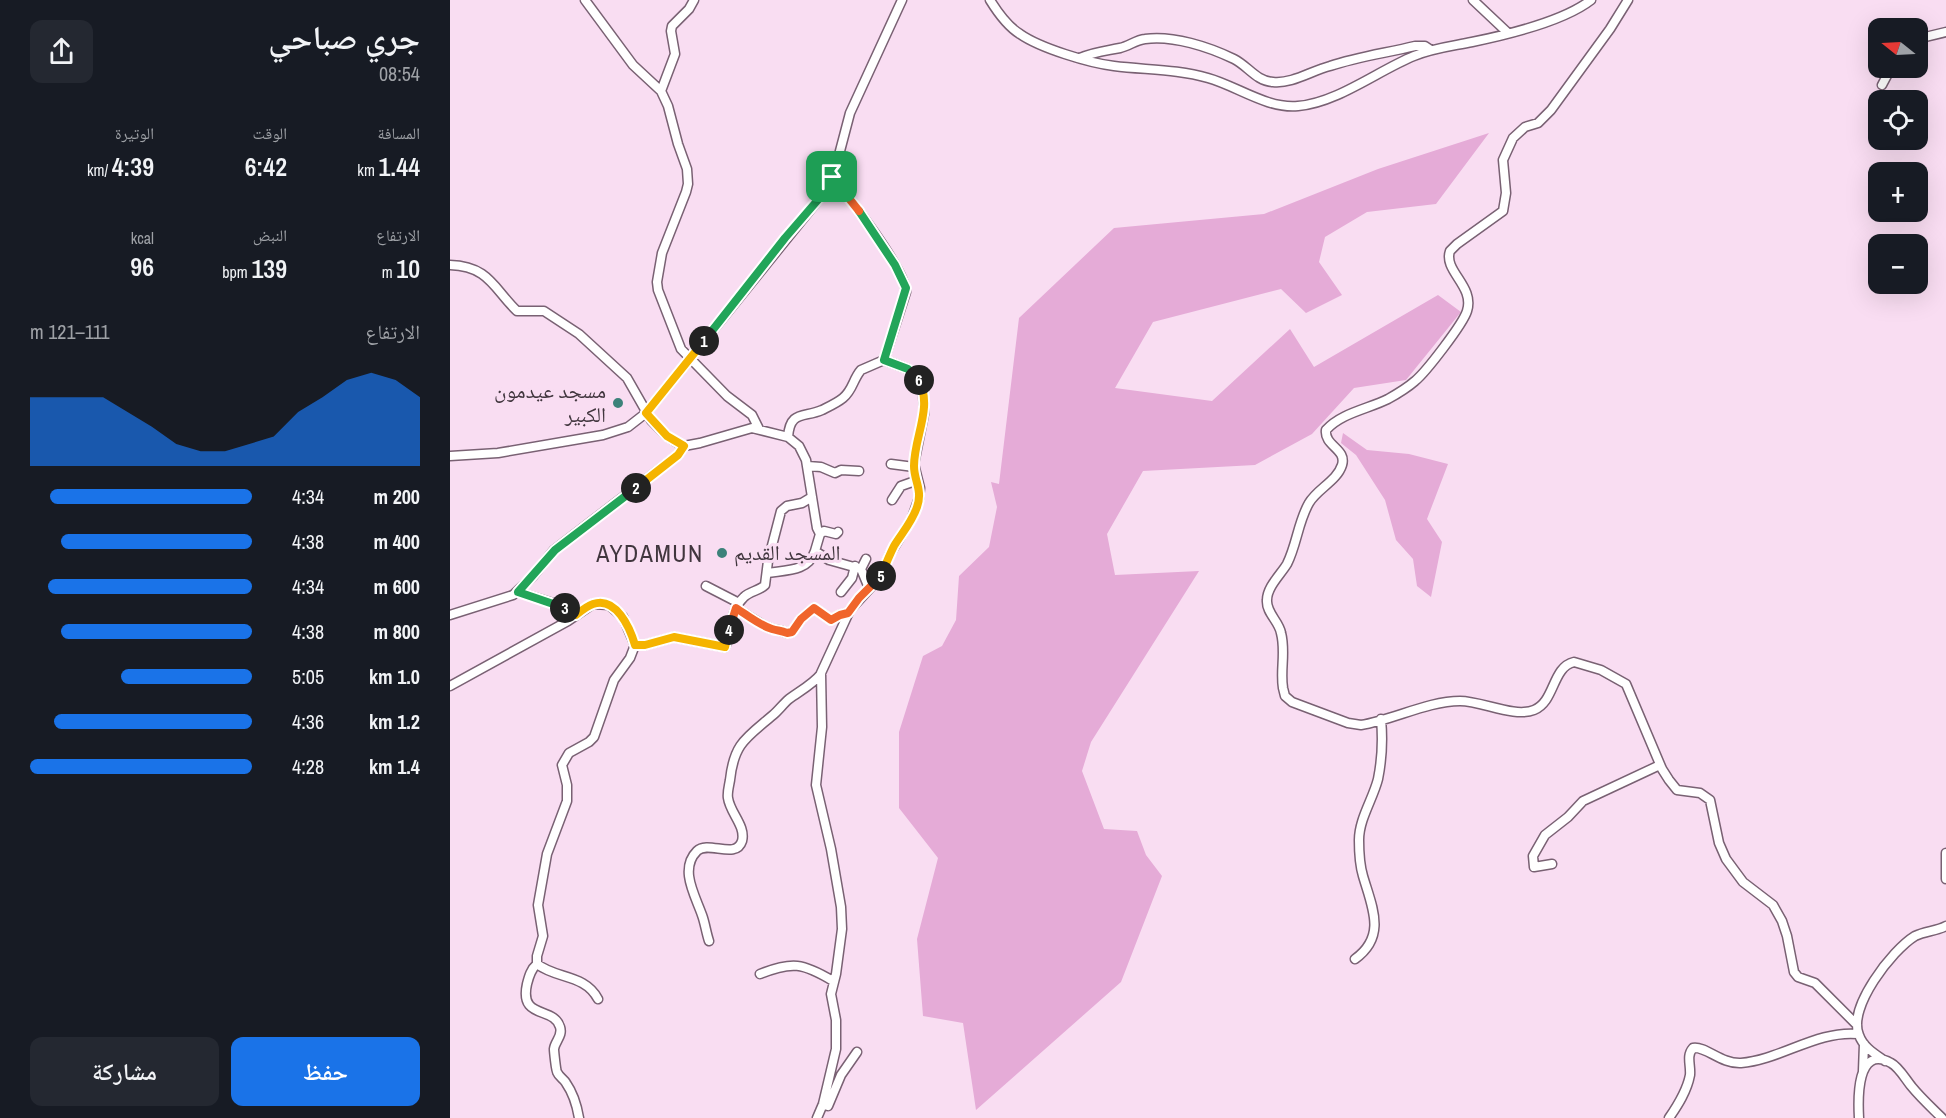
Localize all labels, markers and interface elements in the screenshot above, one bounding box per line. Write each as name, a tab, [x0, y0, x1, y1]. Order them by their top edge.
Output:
text: جري صباحي	[268, 15, 420, 59]
north arrow	[1868, 18, 1928, 78]
map controls	[1868, 18, 1928, 294]
button: share	[30, 20, 93, 83]
text: 08:54	[379, 60, 420, 87]
button: locate	[1868, 90, 1928, 150]
text: الوتيرة	[115, 122, 154, 144]
text: الوقت	[253, 122, 287, 144]
text: المسافة	[378, 122, 420, 144]
text: 4:39	[112, 149, 154, 184]
text: 6:42	[245, 149, 287, 184]
text: 1.44	[379, 149, 420, 184]
pin	[806, 151, 857, 202]
text: /km	[87, 159, 112, 181]
text: km	[357, 159, 379, 181]
icon: arrive	[815, 160, 848, 193]
button: +	[1868, 162, 1928, 222]
text: النبض	[253, 224, 287, 246]
text: الارتفاع	[376, 224, 420, 246]
text: kcal	[131, 227, 154, 249]
button: −	[1868, 234, 1928, 294]
text: 96	[130, 249, 154, 284]
text: 139	[251, 251, 287, 286]
text: 10	[396, 251, 420, 286]
text: bpm	[222, 261, 251, 283]
text: m	[382, 261, 396, 283]
text: 111–121 m	[30, 318, 110, 345]
text: الارتفاع	[365, 318, 420, 345]
pin: 1	[689, 326, 719, 356]
text: 1	[700, 330, 708, 352]
pin: 6	[904, 365, 934, 395]
text: 6	[915, 369, 923, 391]
place label: مسجد عيدمون الكبير	[494, 376, 606, 429]
marker: مسجد عيدمون الكبير	[611, 396, 625, 410]
pin: 2	[621, 473, 651, 503]
text: 2	[632, 477, 640, 499]
text: 4:34	[292, 483, 324, 510]
text: 200 m	[373, 483, 420, 510]
text: 4:38	[292, 528, 324, 555]
text: 400 m	[373, 528, 420, 555]
district label: AYDAMUN	[595, 537, 704, 569]
place label: المسجد القديم	[734, 538, 841, 567]
marker: المسجد القديم	[715, 546, 729, 560]
pin: 5	[866, 561, 896, 591]
text: 5	[877, 565, 885, 587]
text: 4:34	[292, 573, 324, 600]
text: 600 m	[373, 573, 420, 600]
pin: 3	[550, 593, 580, 623]
text: 3	[561, 597, 569, 619]
pin: 4	[714, 615, 744, 645]
text: 4:38	[292, 618, 324, 645]
text: 800 m	[373, 618, 420, 645]
text: 4	[725, 619, 733, 641]
text: 5:05	[292, 663, 324, 690]
text: 1.0 km	[369, 663, 420, 690]
text: 4:36	[292, 708, 324, 735]
text: 1.2 km	[369, 708, 420, 735]
text: 4:28	[292, 753, 324, 780]
text: 1.4 km	[369, 753, 420, 780]
button: مشاركة	[30, 1037, 219, 1106]
button: حفظ	[231, 1037, 420, 1106]

